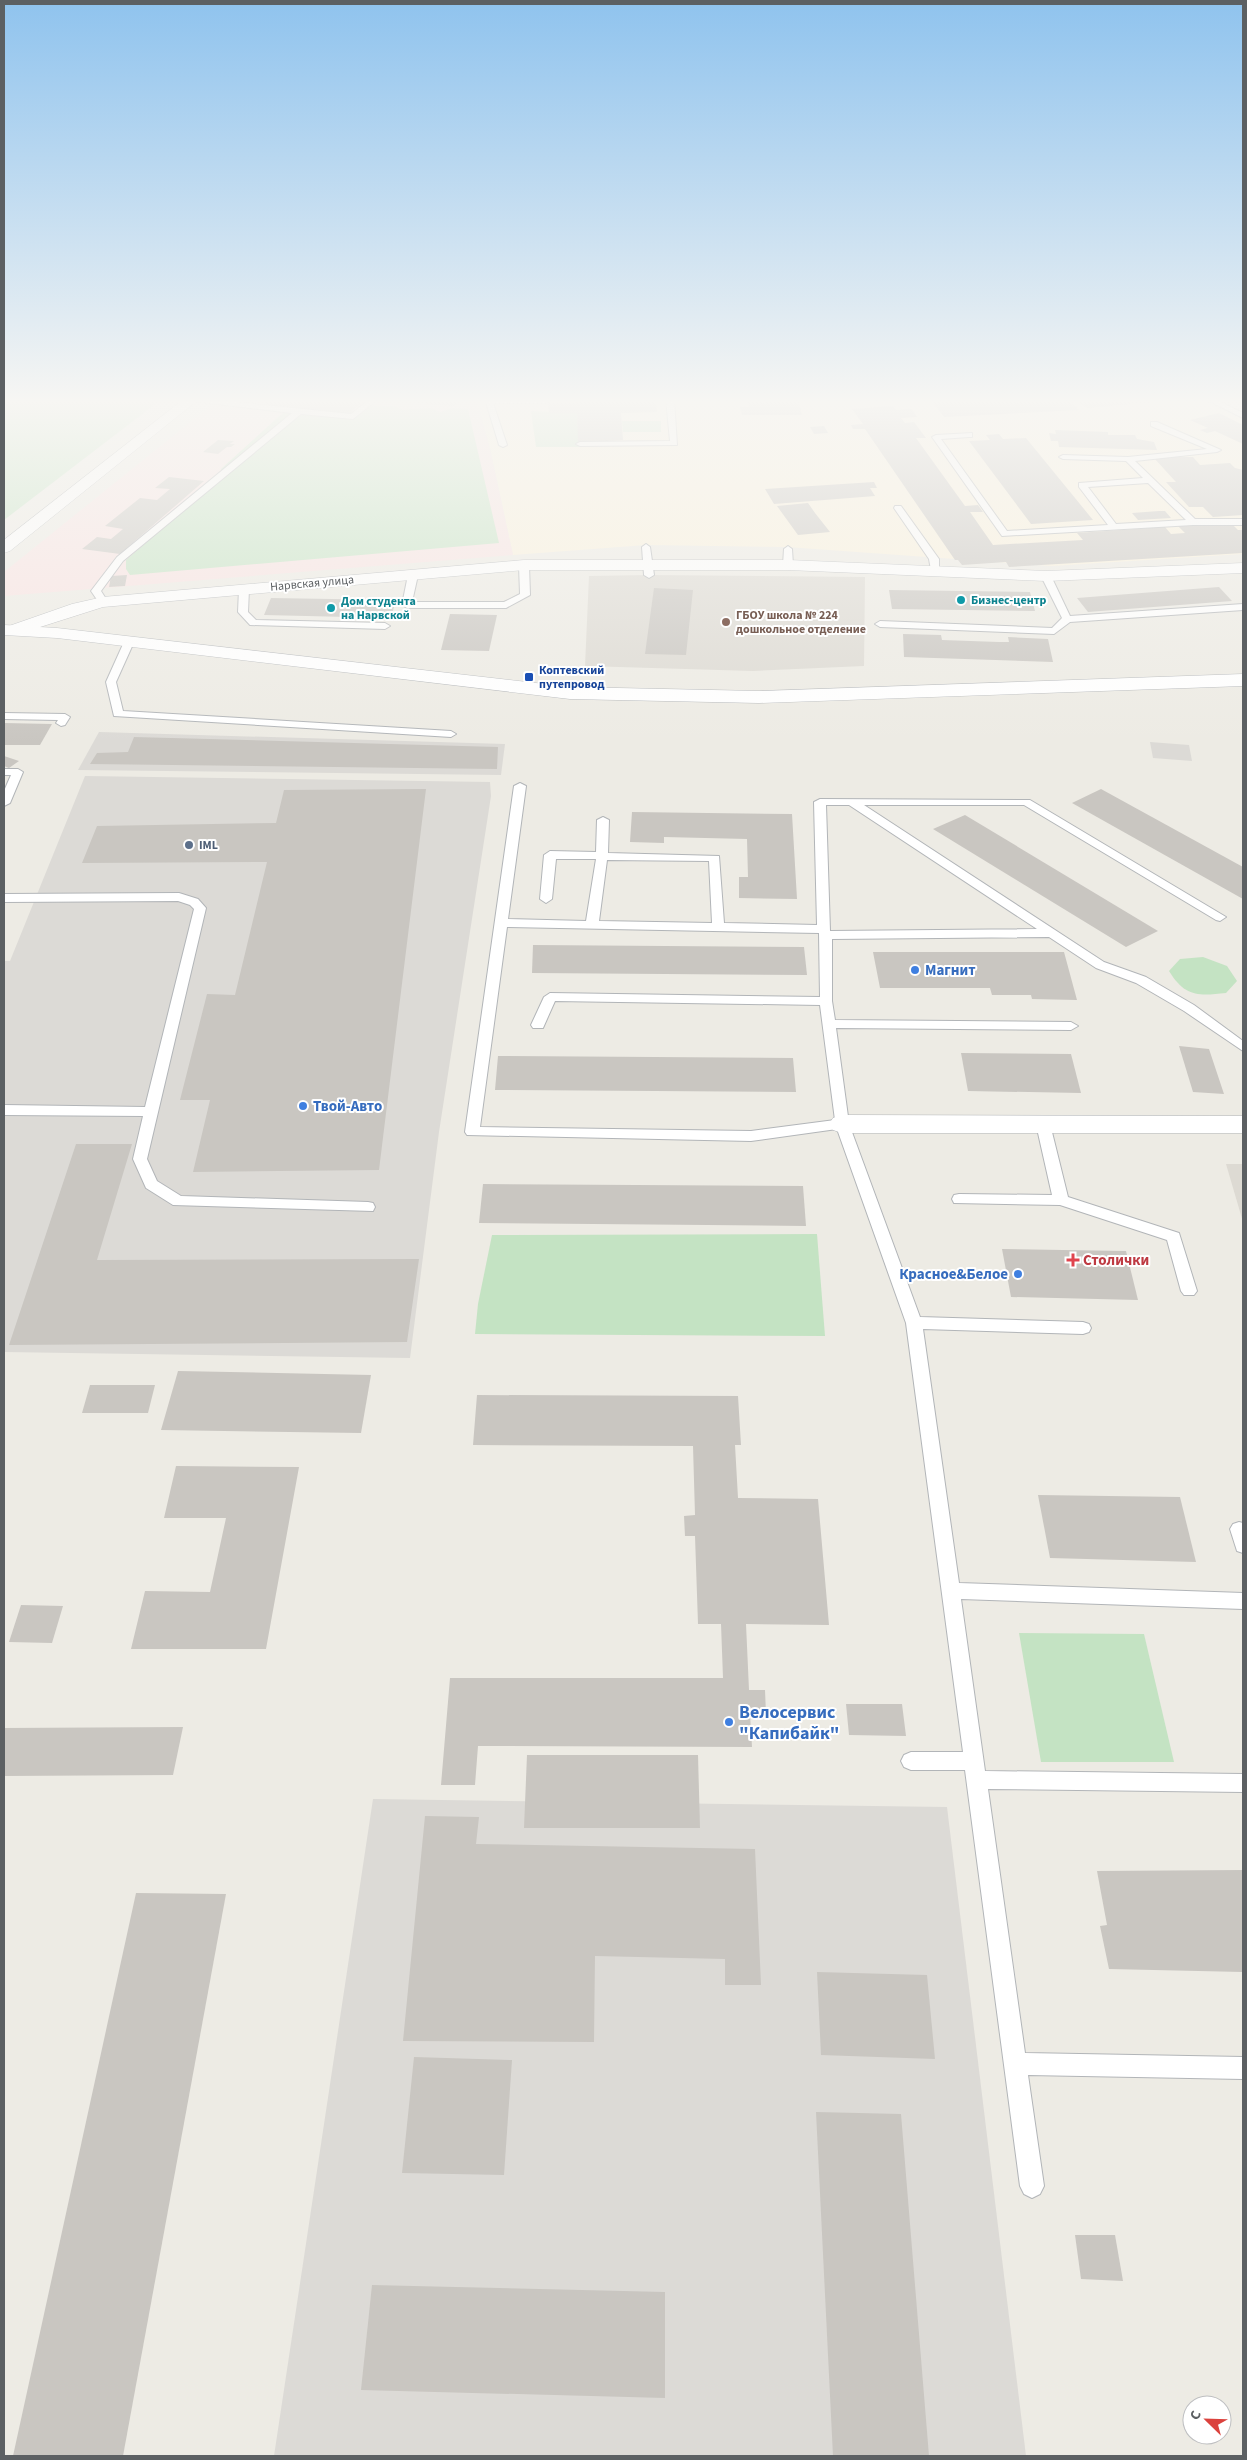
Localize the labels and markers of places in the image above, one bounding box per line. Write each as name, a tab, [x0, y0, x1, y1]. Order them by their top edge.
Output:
place label: Бизнес-центр	[971, 592, 1047, 609]
place label: Дом студента на Нарвской	[341, 593, 416, 624]
marker: Бизнес-центр	[955, 594, 967, 606]
marker: Дом студента на Нарвской	[325, 602, 337, 614]
place label: ГБОУ школа № 224 дошкольное отделение	[736, 607, 866, 638]
marker: ГБОУ школа № 224 дошкольное отделение	[720, 616, 732, 628]
place label: Коптевский путепровод	[539, 662, 604, 693]
marker: Коптевский путепровод	[523, 671, 535, 683]
place label: IML	[199, 837, 218, 854]
marker: IML	[183, 839, 195, 851]
place label: Магнит	[925, 960, 976, 981]
marker: Магнит	[909, 964, 921, 976]
place label: Твой-Авто	[313, 1096, 382, 1117]
marker: Твой-Авто	[297, 1100, 309, 1112]
place label: Столички	[1083, 1250, 1149, 1271]
marker: Столички	[1067, 1254, 1079, 1266]
place label: Красное&Белое	[899, 1264, 1008, 1285]
marker: Красное&Белое	[1012, 1268, 1024, 1280]
place label: Велосервис "Капибайк"	[739, 1700, 839, 1746]
marker: Велосервис "Капибайк"	[723, 1716, 735, 1728]

